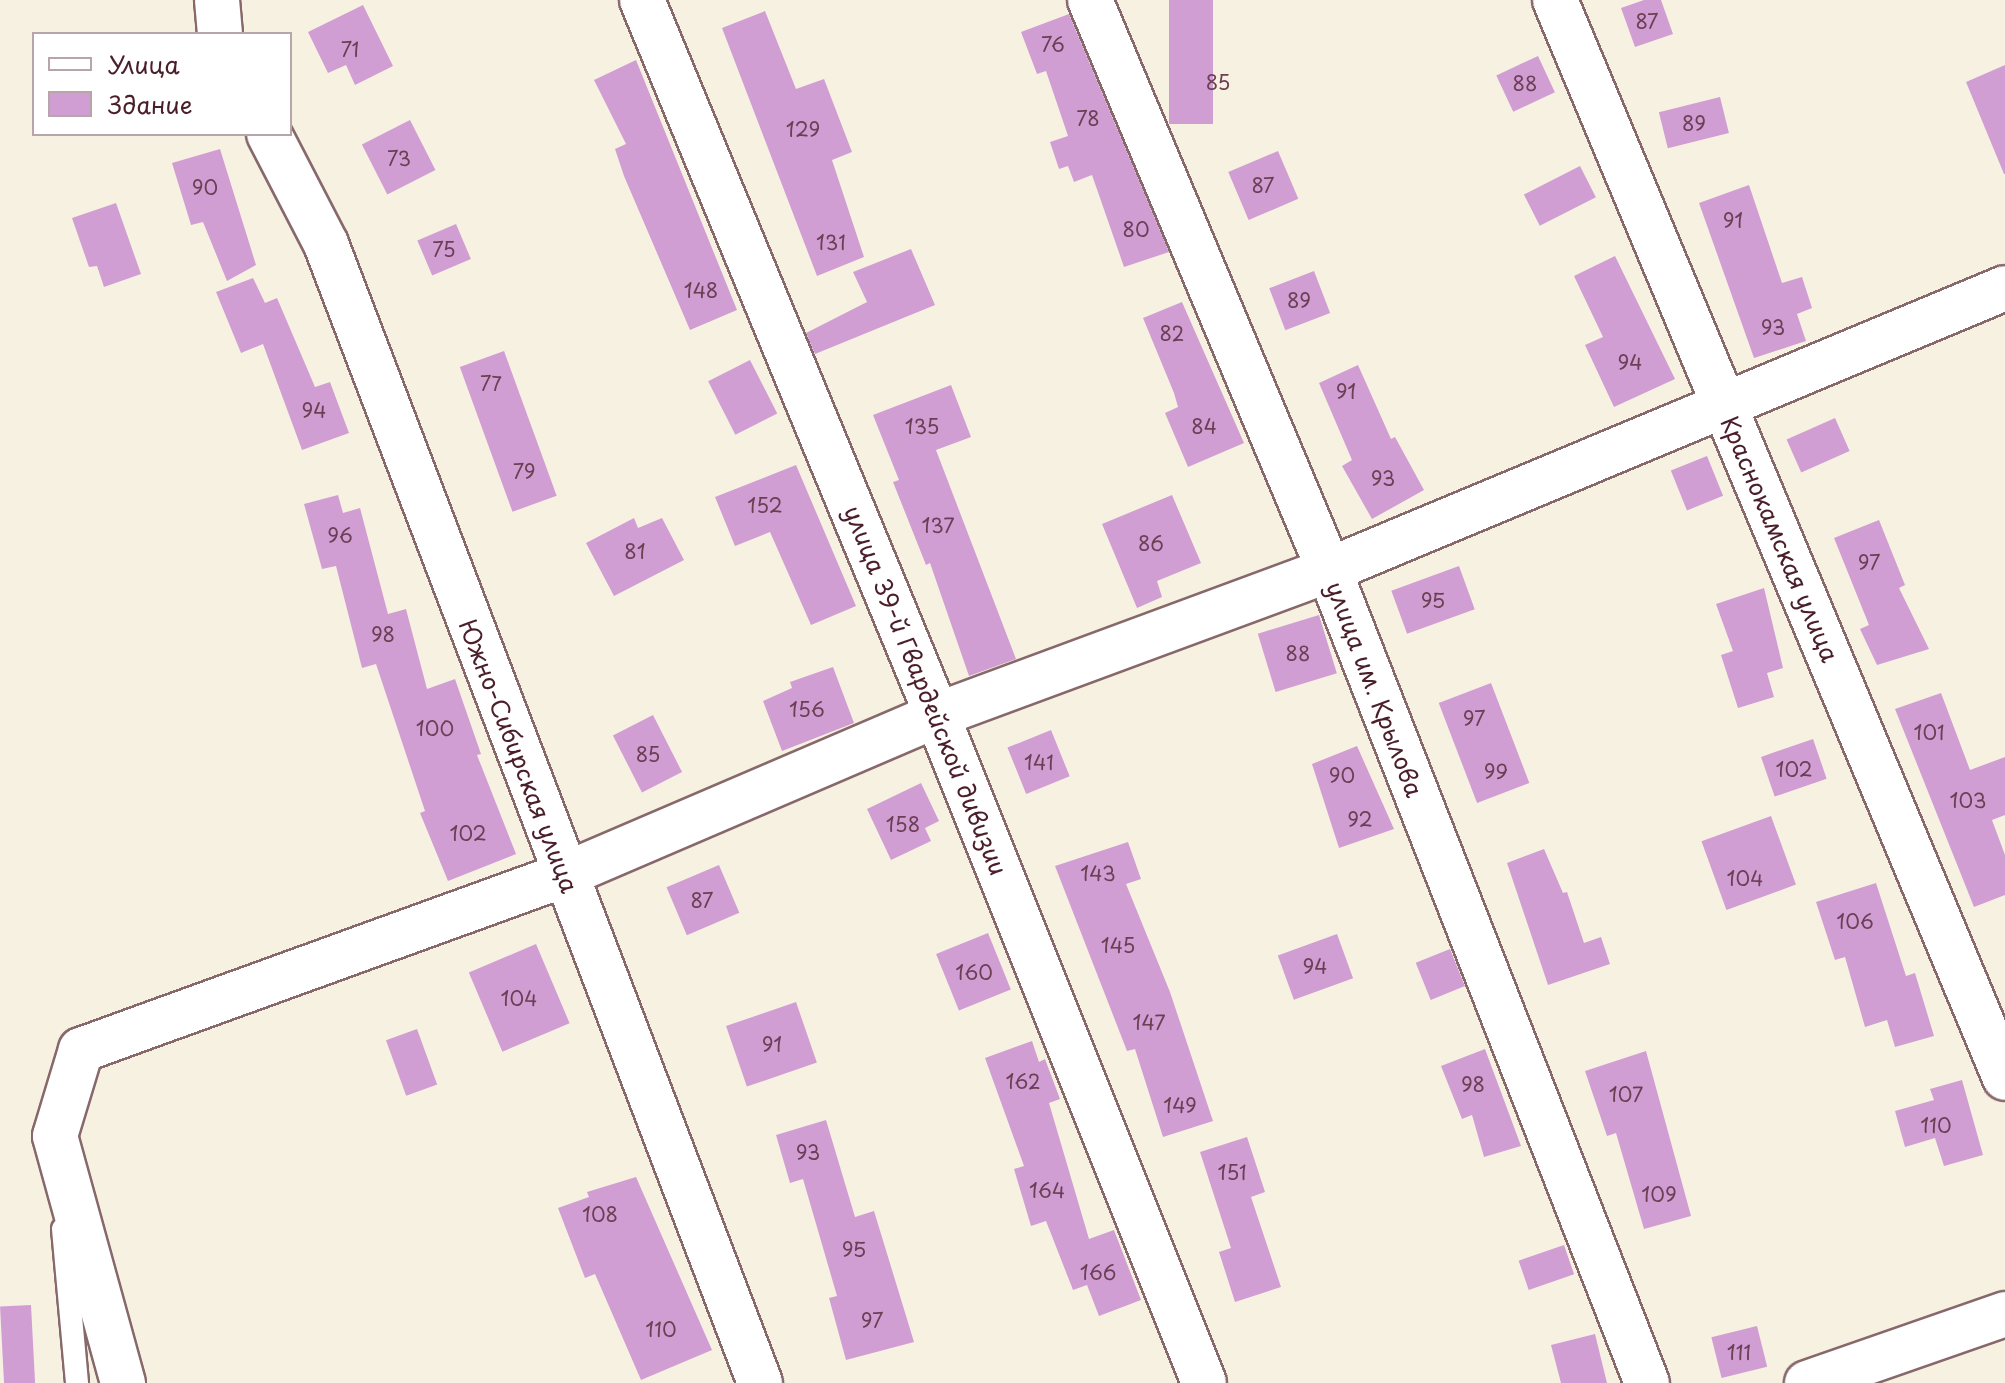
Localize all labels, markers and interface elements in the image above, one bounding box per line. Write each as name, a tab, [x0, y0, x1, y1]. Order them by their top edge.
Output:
house number: 87	[1636, 9, 1658, 33]
legend	[32, 32, 292, 136]
house number: 76	[1041, 32, 1065, 56]
house number: 71	[341, 37, 359, 61]
text: Улица	[108, 46, 180, 82]
house number: 85	[1206, 70, 1230, 94]
house number: 88	[1513, 71, 1537, 95]
text: Здание	[108, 86, 193, 122]
house number: 78	[1076, 106, 1100, 130]
house number: 89	[1682, 111, 1706, 135]
house number: 129	[786, 117, 820, 141]
house number: 73	[387, 146, 411, 170]
house number: 87	[1252, 173, 1274, 197]
house number: 90	[192, 175, 218, 199]
house number: 91	[1723, 208, 1743, 232]
house number: 80	[1122, 217, 1150, 241]
house number: 131	[816, 230, 846, 254]
house number: 75	[432, 237, 456, 261]
house number: 148	[684, 278, 718, 302]
house number: 89	[1287, 288, 1311, 312]
house number: 93	[1761, 315, 1785, 339]
house number: 82	[1160, 321, 1184, 345]
house number: 94	[1618, 350, 1642, 374]
house number: 77	[480, 371, 502, 395]
house number: 91	[1336, 379, 1356, 403]
house number: 94	[302, 398, 326, 422]
street label: Краснокамская улица	[1715, 411, 1845, 667]
house number: 135	[905, 414, 939, 438]
house number: 84	[1191, 414, 1217, 438]
house number: 79	[513, 459, 535, 483]
house number: 93	[1371, 466, 1395, 490]
house number: 152	[747, 493, 783, 517]
street label: улица 39-й Гвардейской дивизии	[838, 501, 1014, 879]
house number: 137	[921, 513, 955, 537]
house number: 96	[327, 523, 353, 547]
house number: 86	[1138, 531, 1164, 555]
house number: 81	[624, 539, 646, 563]
house number: 97	[1858, 550, 1880, 574]
street label: улица им. Крылова	[1320, 577, 1430, 801]
house number: 95	[1421, 588, 1445, 612]
street label: Южно-Сибирская улица	[453, 615, 585, 897]
house number: 98	[371, 622, 395, 646]
house number: 88	[1286, 641, 1310, 665]
house number: 156	[789, 697, 825, 721]
house number: 97	[1463, 706, 1485, 730]
house number: 100	[416, 716, 454, 740]
house number: 101	[1913, 720, 1945, 744]
house number: 85	[636, 742, 660, 766]
house number: 141	[1024, 750, 1054, 774]
house number: 102	[1775, 757, 1813, 781]
house number: 99	[1484, 759, 1508, 783]
house number: 90	[1329, 763, 1355, 787]
house number: 103	[1950, 788, 1986, 812]
house number: 92	[1347, 807, 1373, 831]
house number: 158	[886, 812, 920, 836]
house number: 102	[449, 821, 487, 845]
house number: 143	[1080, 861, 1116, 885]
house number: 104	[1727, 866, 1763, 890]
house number: 87	[691, 888, 713, 912]
house number: 106	[1836, 909, 1874, 933]
house number: 145	[1101, 933, 1135, 957]
house number: 94	[1303, 954, 1327, 978]
house number: 160	[955, 960, 993, 984]
house number: 104	[501, 986, 537, 1010]
house number: 147	[1132, 1010, 1166, 1034]
house number: 91	[762, 1032, 782, 1056]
house number: 162	[1005, 1069, 1041, 1093]
house number: 98	[1461, 1072, 1485, 1096]
house number: 107	[1609, 1082, 1643, 1106]
house number: 149	[1163, 1093, 1197, 1117]
house number: 110	[1920, 1113, 1952, 1137]
house number: 93	[796, 1140, 820, 1164]
house number: 151	[1218, 1160, 1246, 1184]
house number: 164	[1029, 1178, 1065, 1202]
house number: 109	[1641, 1182, 1677, 1206]
house number: 108	[582, 1202, 618, 1226]
house number: 95	[842, 1237, 866, 1261]
house number: 166	[1080, 1260, 1116, 1284]
house number: 97	[861, 1308, 883, 1332]
house number: 110	[645, 1317, 677, 1341]
house number: 111	[1727, 1340, 1751, 1364]

